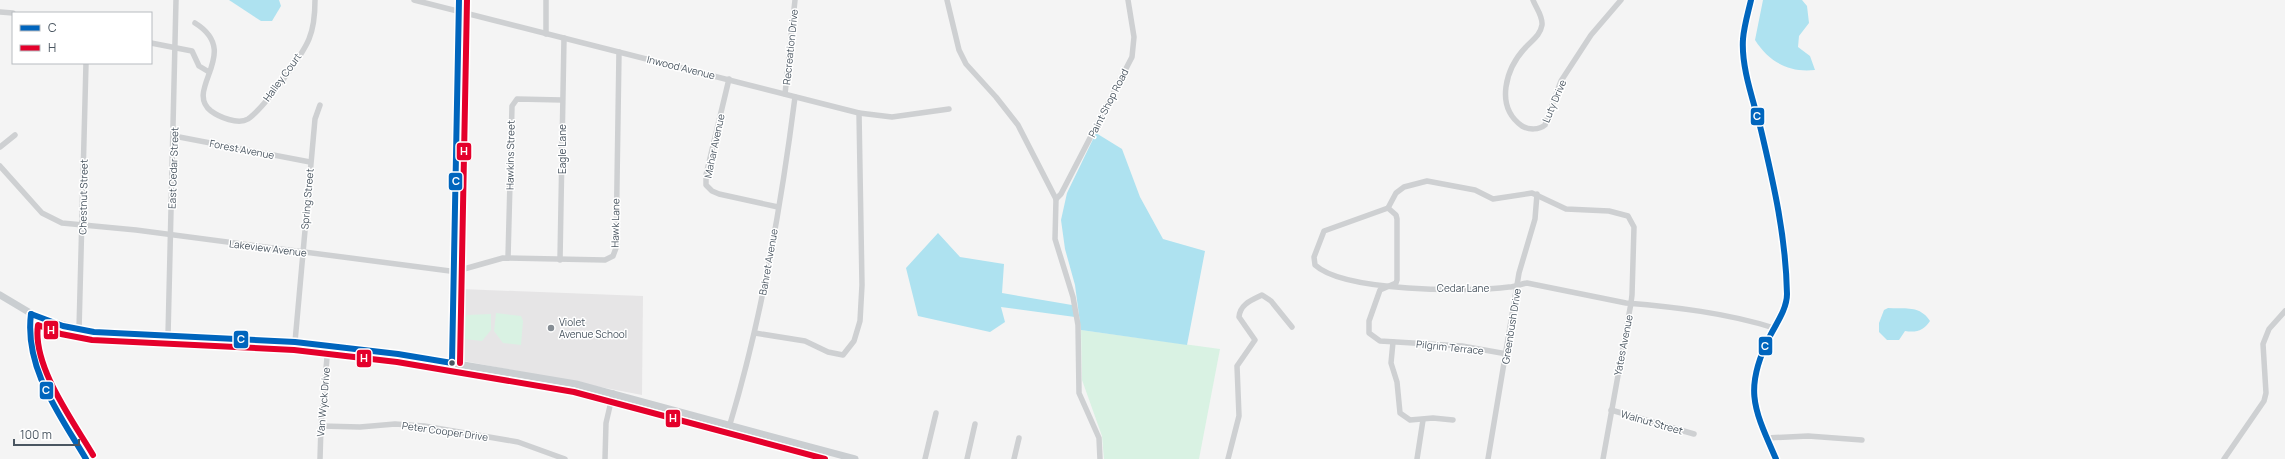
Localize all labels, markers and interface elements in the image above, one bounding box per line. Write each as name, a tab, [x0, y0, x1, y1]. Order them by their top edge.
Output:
street label: Recreation Drive	[779, 8, 801, 86]
legend	[12, 12, 152, 64]
text: C	[48, 19, 57, 36]
text: H	[48, 39, 56, 56]
street label: Halley Court	[260, 50, 304, 104]
street label: Inwood Avenue	[645, 52, 717, 82]
street label: Paint Shop Road	[1085, 66, 1131, 140]
street label: Luty Drive	[1539, 77, 1569, 125]
line badge: C	[1750, 107, 1765, 126]
text: C	[1753, 108, 1761, 123]
street label: Mahar Avenue	[700, 112, 728, 179]
street label: Hawkins Street	[502, 120, 518, 190]
street label: Eagle Lane	[555, 124, 569, 174]
street label: East Cedar Street	[165, 127, 181, 209]
street label: Forest Avenue	[208, 136, 276, 162]
line badge: H	[456, 142, 472, 161]
text: H	[460, 143, 468, 158]
street label: Chestnut Street	[75, 159, 91, 235]
street label: Spring Street	[297, 168, 317, 230]
line badge: C	[448, 172, 463, 191]
text: C	[452, 173, 460, 188]
street label: Hawk Lane	[608, 198, 622, 248]
street label: Bahret Avenue	[755, 228, 781, 296]
street label: Lakeview Avenue	[228, 236, 308, 260]
street label: Cedar Lane	[1437, 281, 1489, 295]
street label: Greenbush Drive	[1498, 287, 1524, 365]
street label: Yates Avenue	[1610, 313, 1636, 376]
place label: Violet Avenue School	[559, 315, 627, 341]
line badge: H	[43, 320, 59, 340]
text: H	[47, 322, 55, 337]
marker: Violet Avenue School	[546, 323, 556, 333]
line badge: C	[233, 330, 249, 349]
text: C	[237, 331, 245, 346]
street label: Pilgrim Terrace	[1416, 336, 1485, 358]
line badge: C	[1758, 336, 1773, 356]
text: C	[1761, 338, 1769, 353]
line badge: H	[356, 349, 372, 368]
text: H	[360, 350, 368, 365]
unlabelled marker	[447, 358, 457, 368]
street label: Van Wyck Drive	[313, 367, 333, 437]
line badge: C	[39, 381, 54, 400]
text: C	[42, 382, 50, 397]
street label: Walnut Street	[1619, 406, 1685, 438]
line badge: H	[665, 409, 681, 428]
text: H	[669, 410, 677, 425]
street label: Peter Cooper Drive	[401, 418, 489, 444]
scale bar	[14, 421, 79, 447]
text: 100 m	[20, 426, 52, 443]

